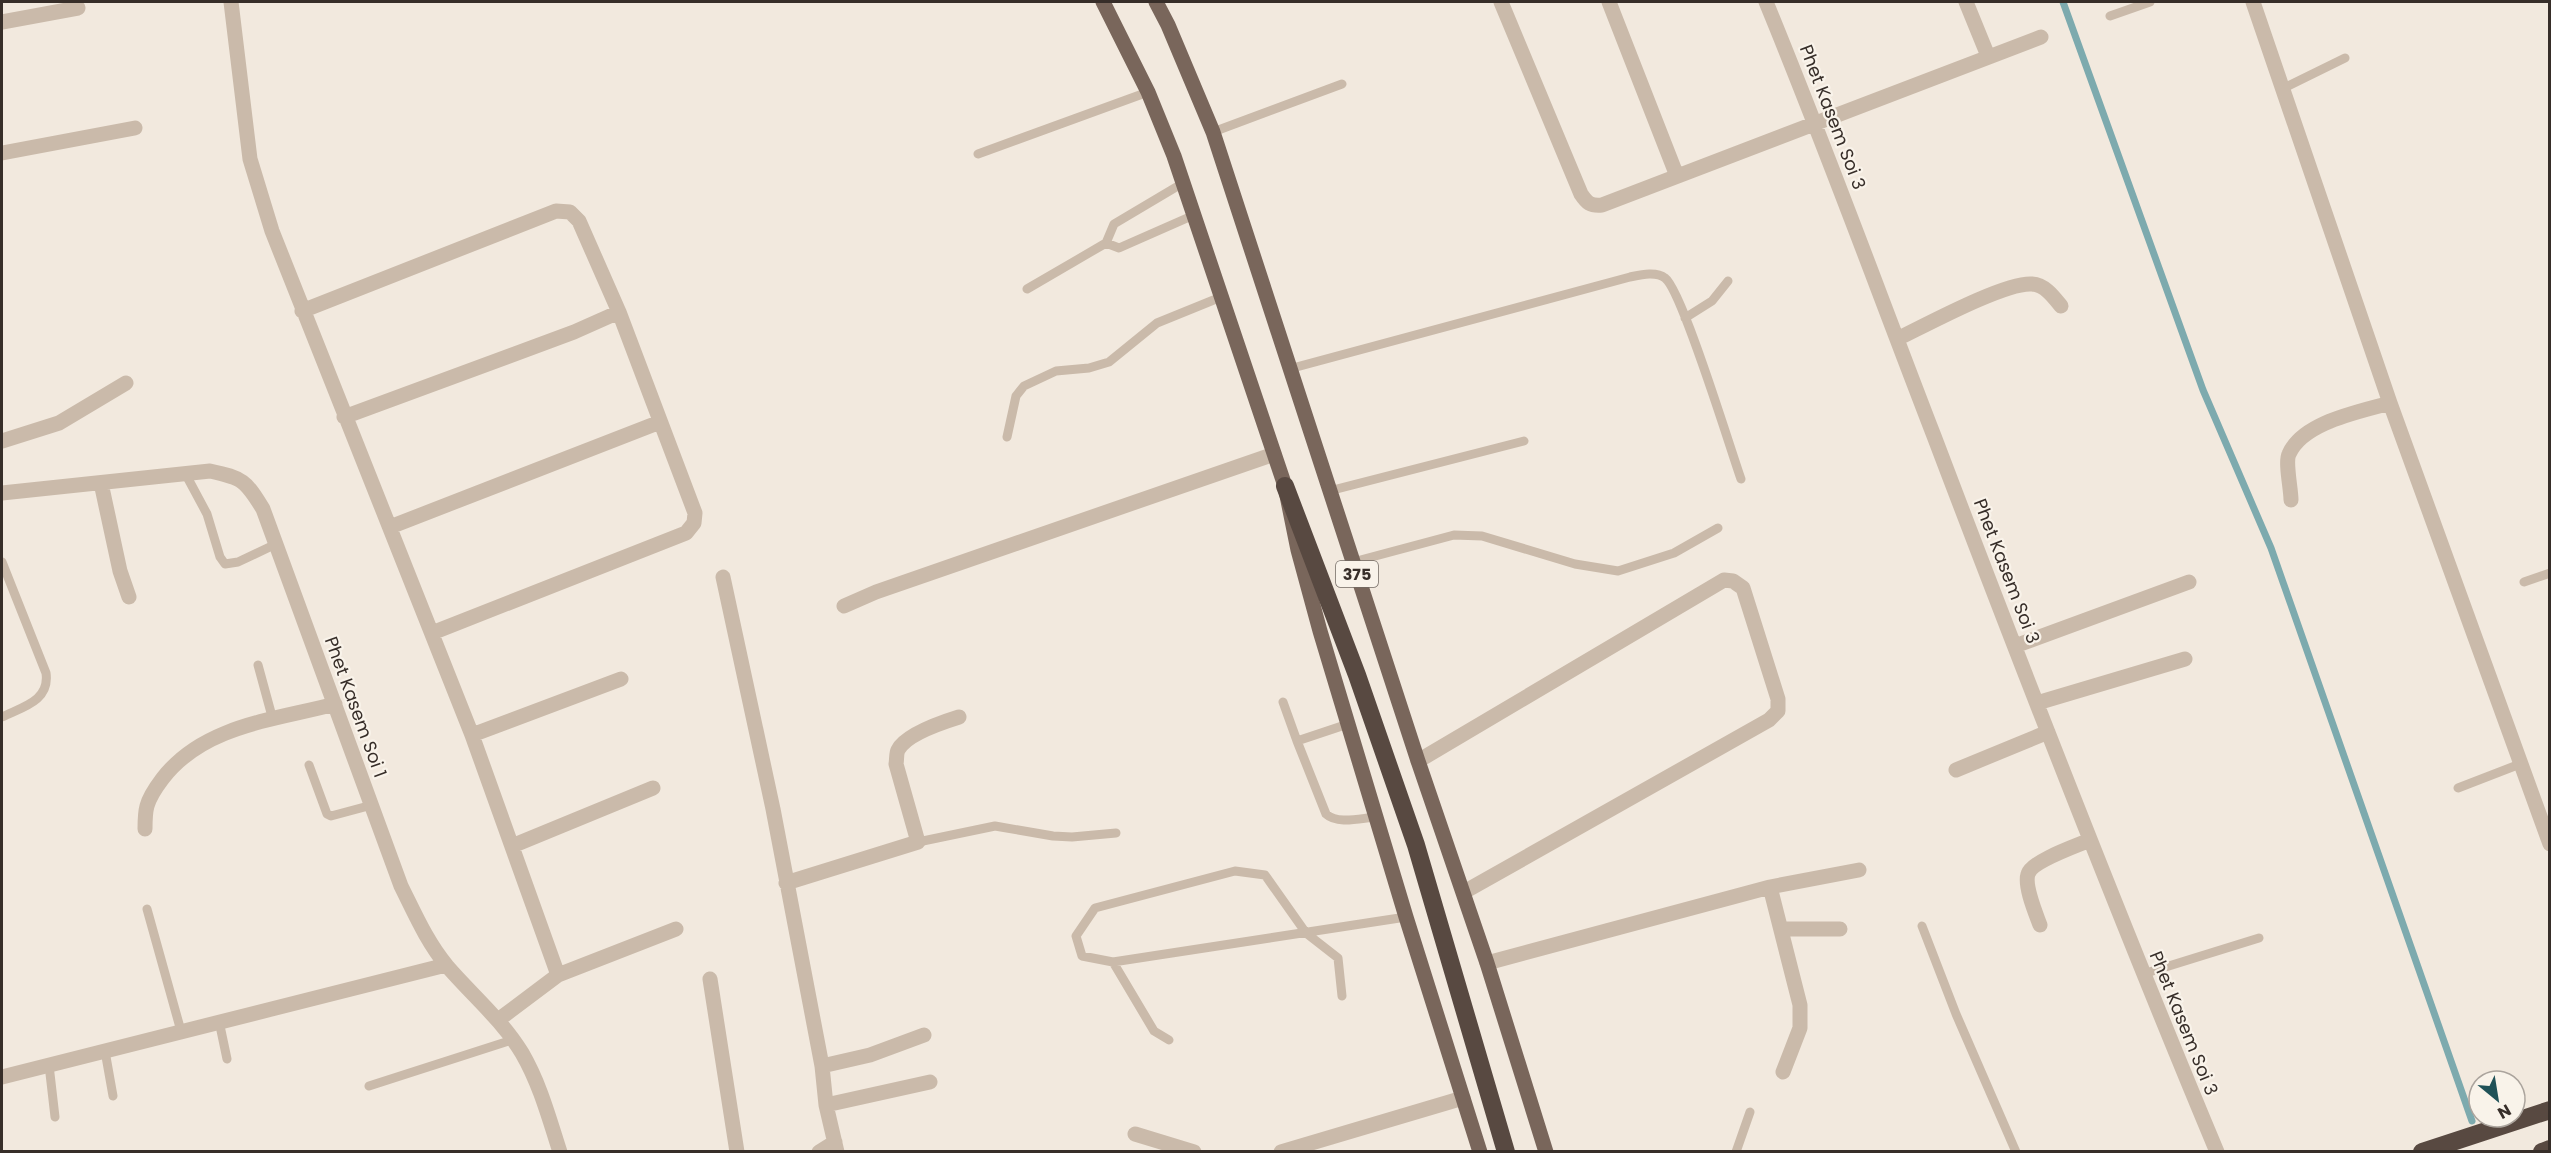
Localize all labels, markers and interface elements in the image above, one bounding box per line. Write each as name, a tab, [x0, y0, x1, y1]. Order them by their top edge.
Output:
street label: Phet Kasem Soi 3	[1794, 41, 1872, 193]
street label: Phet Kasem Soi 3	[1968, 495, 2046, 647]
road number: 375	[1336, 561, 1378, 587]
street label: Phet Kasem Soi 1	[319, 633, 393, 781]
street label: Phet Kasem Soi 3	[2144, 947, 2224, 1099]
north arrow	[2467, 1069, 2527, 1129]
text: N	[2493, 1099, 2515, 1125]

